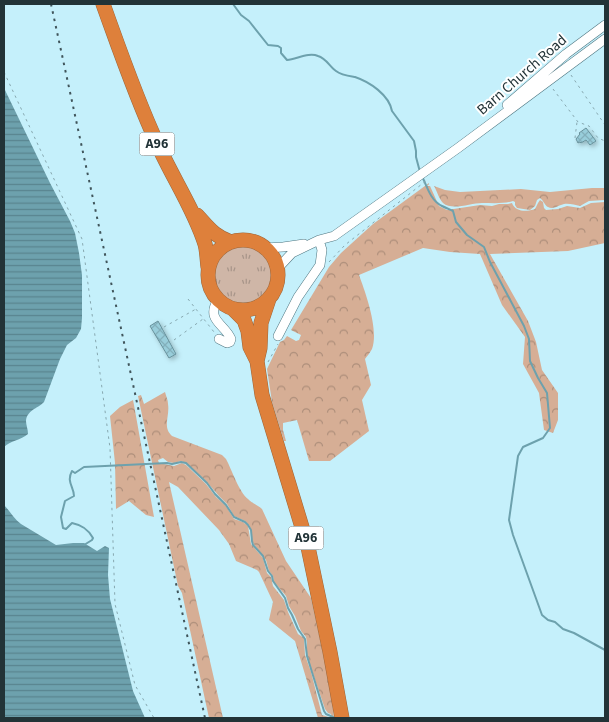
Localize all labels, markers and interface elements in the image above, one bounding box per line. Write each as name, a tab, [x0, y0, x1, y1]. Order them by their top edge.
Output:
street label: Barn Church Road	[472, 30, 572, 120]
road number: A96	[140, 132, 174, 156]
road number: A96	[288, 526, 324, 550]

